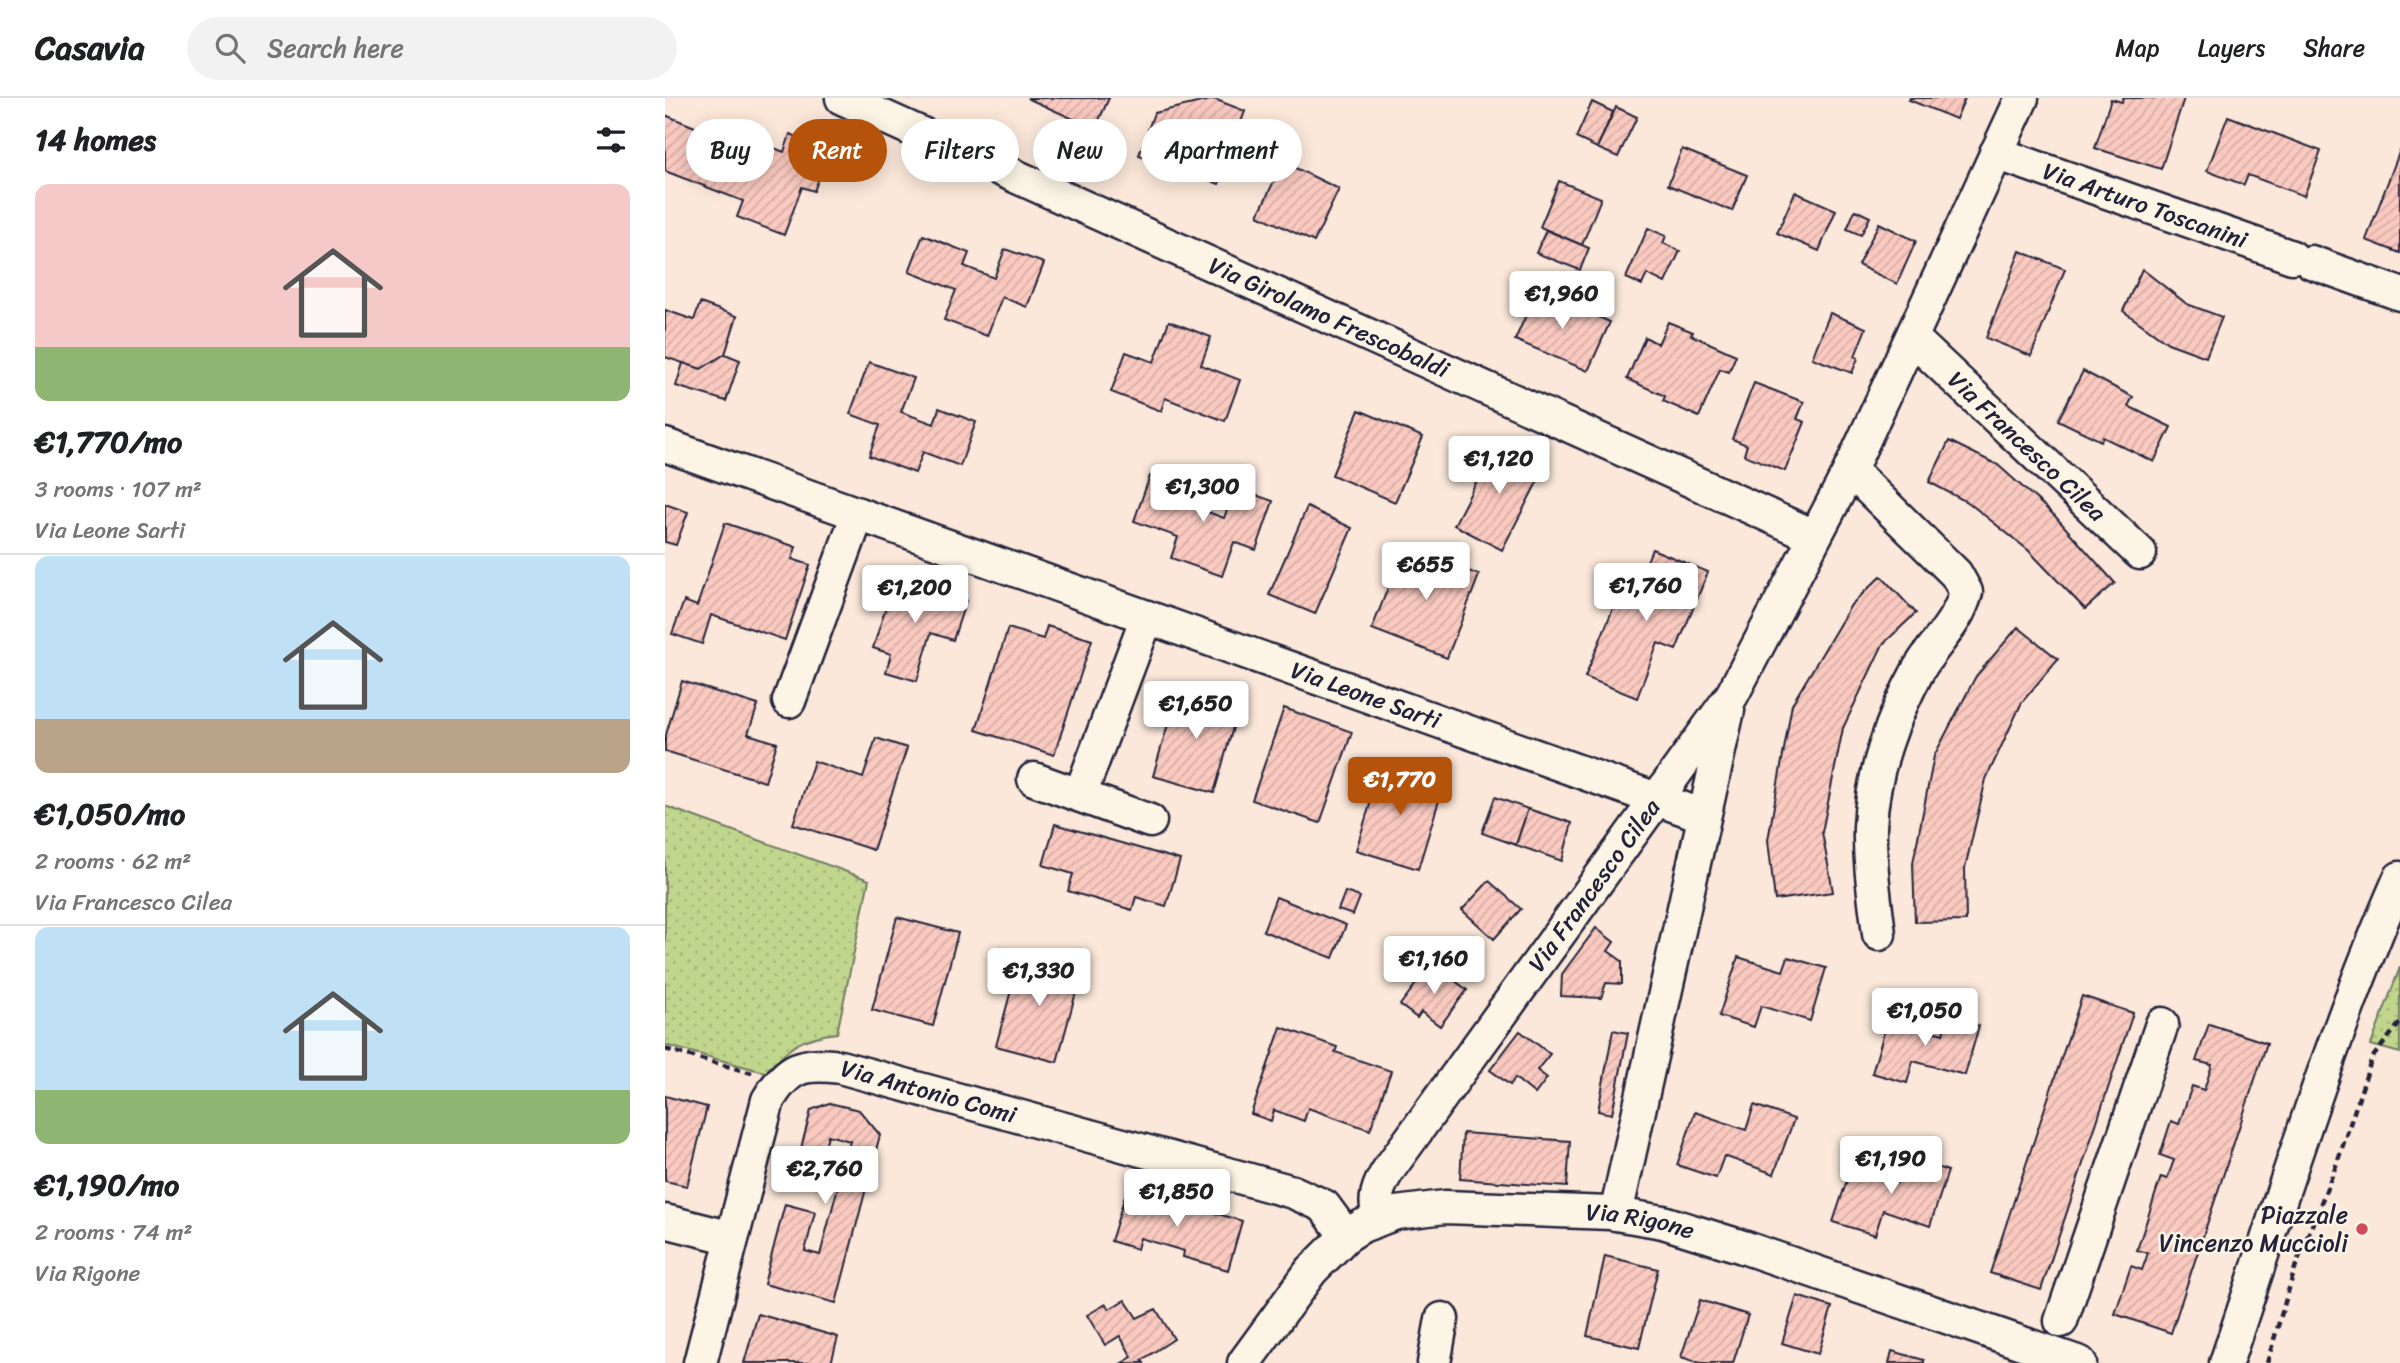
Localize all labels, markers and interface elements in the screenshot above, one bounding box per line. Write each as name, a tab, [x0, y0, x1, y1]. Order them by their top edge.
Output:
search box	[187, 17, 677, 80]
text: Casavia	[35, 19, 145, 77]
text: Search here	[267, 25, 404, 71]
text: Map	[2115, 27, 2160, 69]
text: Layers	[2198, 27, 2265, 69]
text: Share	[2303, 27, 2365, 69]
icon: search	[211, 29, 249, 67]
text: 14 homes	[35, 113, 156, 167]
chip: Buy	[686, 119, 774, 182]
chip: Rent	[788, 119, 887, 182]
chip: Filters	[901, 119, 1019, 182]
chip: New	[1033, 119, 1127, 182]
chip: Apartment	[1141, 119, 1302, 182]
icon: filters	[592, 121, 630, 159]
street label: Via Arturo Toscanini	[2037, 150, 2254, 261]
icon: home	[270, 230, 396, 356]
street label: Via Girolamo Frescobaldi	[1202, 245, 1457, 391]
pin: €1,960	[1505, 272, 1619, 331]
text: €1,960	[1525, 273, 1599, 314]
street label: Via Francesco Cilea	[1938, 361, 2117, 533]
text: €1,770/mo	[35, 415, 182, 469]
pin: €1,120	[1442, 436, 1556, 496]
text: €1,120	[1465, 438, 1534, 479]
pin: €1,300	[1146, 464, 1260, 524]
text: €1,300	[1166, 466, 1240, 507]
text: 3 rooms · 107 m²	[35, 469, 202, 510]
text: Via Leone Sarti	[35, 510, 185, 551]
pin: €655	[1385, 542, 1467, 602]
text: €655	[1398, 544, 1454, 585]
pin: €1,760	[1589, 564, 1703, 623]
text: €1,760	[1610, 565, 1682, 606]
pin: €1,200	[858, 566, 972, 625]
text: €1,200	[878, 567, 952, 608]
icon: home	[270, 602, 396, 728]
street label: Via Leone Sarti	[1285, 649, 1448, 742]
pin: €1,650	[1139, 682, 1253, 741]
text: €1,650	[1160, 683, 1232, 724]
pin: €1,770	[1343, 758, 1457, 817]
text: €1,770	[1364, 759, 1436, 800]
text: €1,050/mo	[35, 787, 185, 841]
street label: Via Francesco Cilea	[1517, 789, 1672, 981]
text: 2 rooms · 62 m²	[35, 841, 191, 882]
text: Via Francesco Cilea	[35, 882, 232, 923]
pin: €1,160	[1377, 936, 1491, 996]
text: €1,160	[1400, 938, 1468, 979]
pin: €1,330	[982, 948, 1096, 1008]
text: €1,330	[1003, 950, 1075, 991]
icon: home	[270, 973, 396, 1099]
pin: €1,050	[1868, 988, 1982, 1048]
text: €1,050	[1888, 990, 1962, 1031]
street label: Via Antonio Comi	[836, 1047, 1022, 1136]
pin: €1,190	[1834, 1136, 1948, 1196]
text: €1,190	[1856, 1138, 1926, 1179]
pin: €2,760	[768, 1146, 882, 1206]
text: €2,760	[787, 1148, 863, 1189]
text: €1,190/mo	[35, 1158, 179, 1212]
pin: €1,850	[1120, 1170, 1234, 1229]
text: €1,850	[1140, 1171, 1214, 1212]
street label: Via Rigone	[1585, 1191, 1700, 1252]
place label: Piazzale Vincenzo Muccioli	[2159, 1194, 2349, 1264]
text: 2 rooms · 74 m²	[35, 1212, 192, 1253]
marker: Piazzale Vincenzo Muccioli	[2354, 1221, 2370, 1237]
text: Via Rigone	[35, 1253, 140, 1294]

